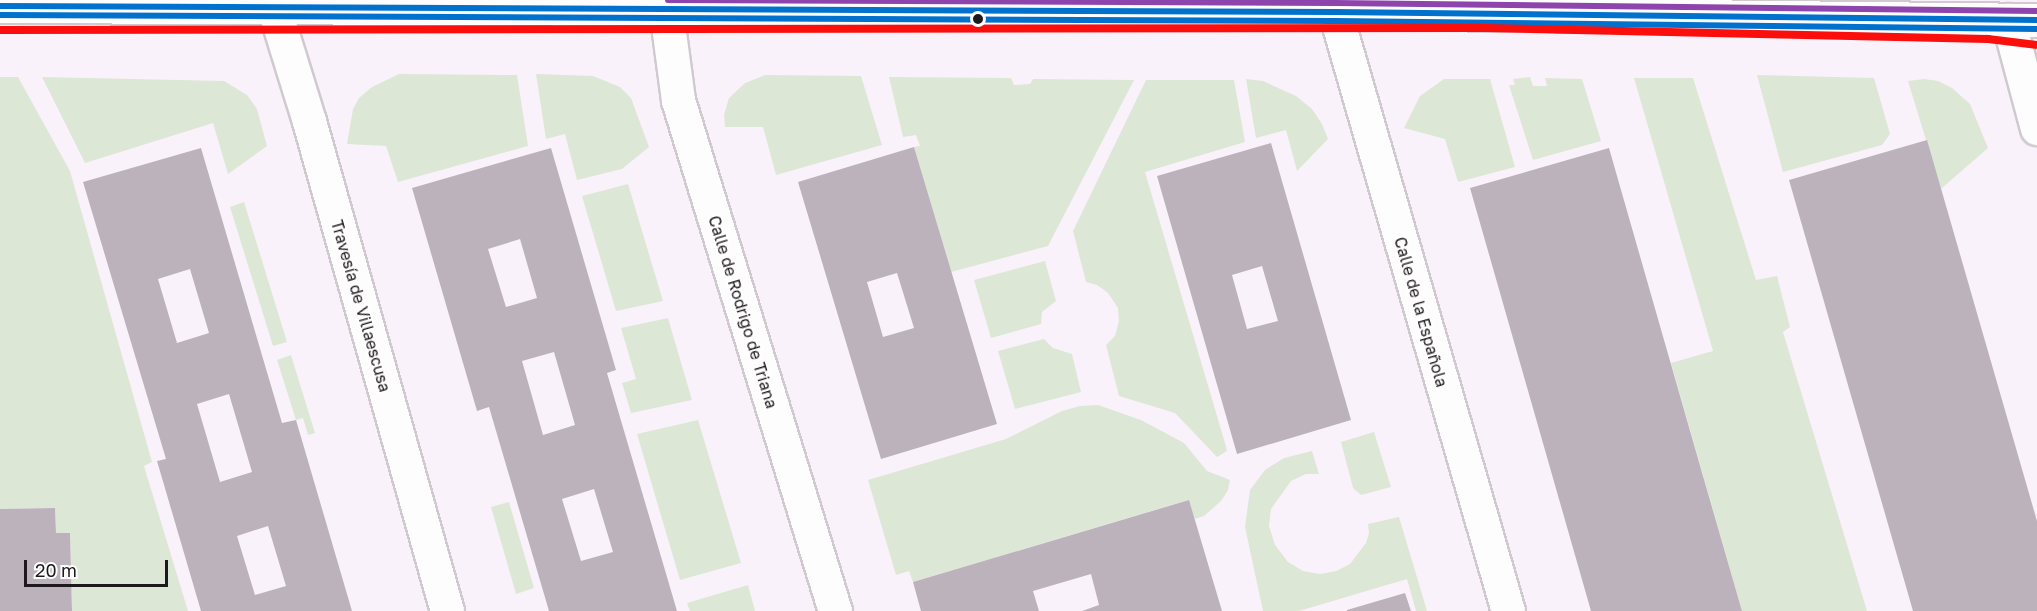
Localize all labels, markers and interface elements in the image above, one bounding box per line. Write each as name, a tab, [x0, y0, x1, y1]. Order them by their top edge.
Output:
unlabelled marker	[972, 13, 984, 25]
street label: Calle de Rodrigo de Triana	[704, 213, 782, 411]
street label: Travesía de Villaescusa	[327, 218, 395, 394]
street label: Calle de la Española	[1390, 235, 1452, 389]
scale bar	[27, 548, 171, 586]
text: 20 m	[35, 559, 77, 581]

